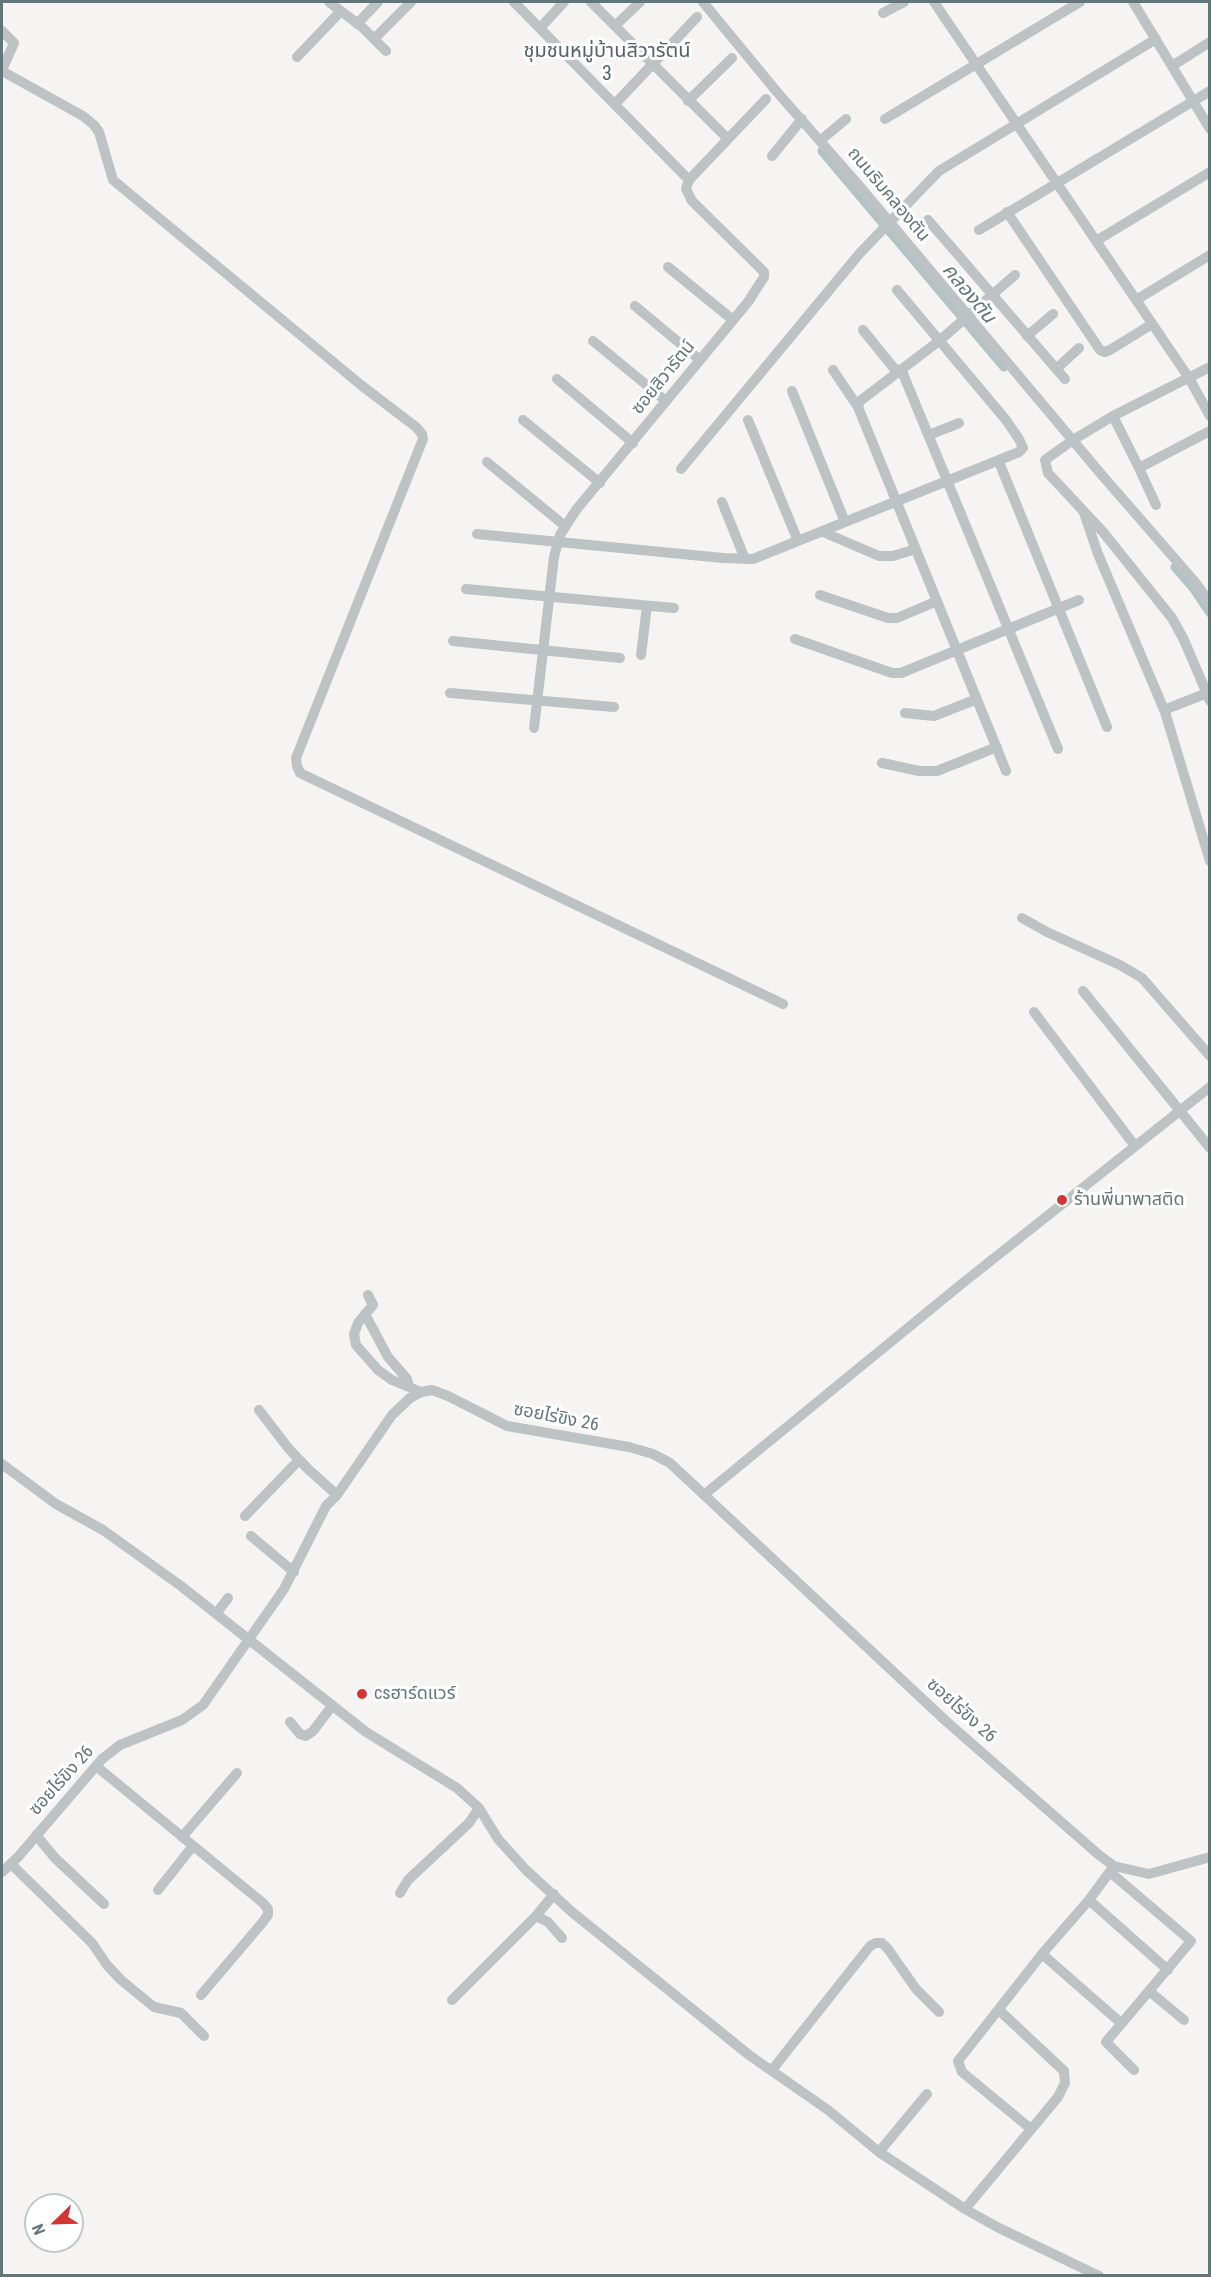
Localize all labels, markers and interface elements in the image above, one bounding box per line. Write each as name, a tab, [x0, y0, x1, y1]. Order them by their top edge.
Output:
district label: ชุมชนหมู่บ้านสิวารัตน์ 3	[523, 40, 691, 87]
street label: ถนนริมคลองตัน	[842, 143, 934, 247]
water label: คลองตัน	[936, 259, 1000, 329]
street label: ซอยสิวารัตน์	[628, 337, 700, 419]
place label: ร้านพี่นาพาสติด	[1074, 1189, 1185, 1211]
marker: ร้านพี่นาพาสติด	[1055, 1193, 1069, 1207]
street label: ซอยไร่ขิง 26	[511, 1399, 601, 1437]
street label: ซอยไร่ขิง 26	[922, 1674, 1000, 1748]
place label: csฮาร์ดแวร์	[374, 1683, 455, 1705]
marker: csฮาร์ดแวร์	[355, 1687, 369, 1701]
street label: ซอยไร่ขิง 26	[25, 1742, 99, 1820]
north arrow	[24, 2193, 84, 2253]
text: N	[28, 2221, 49, 2238]

